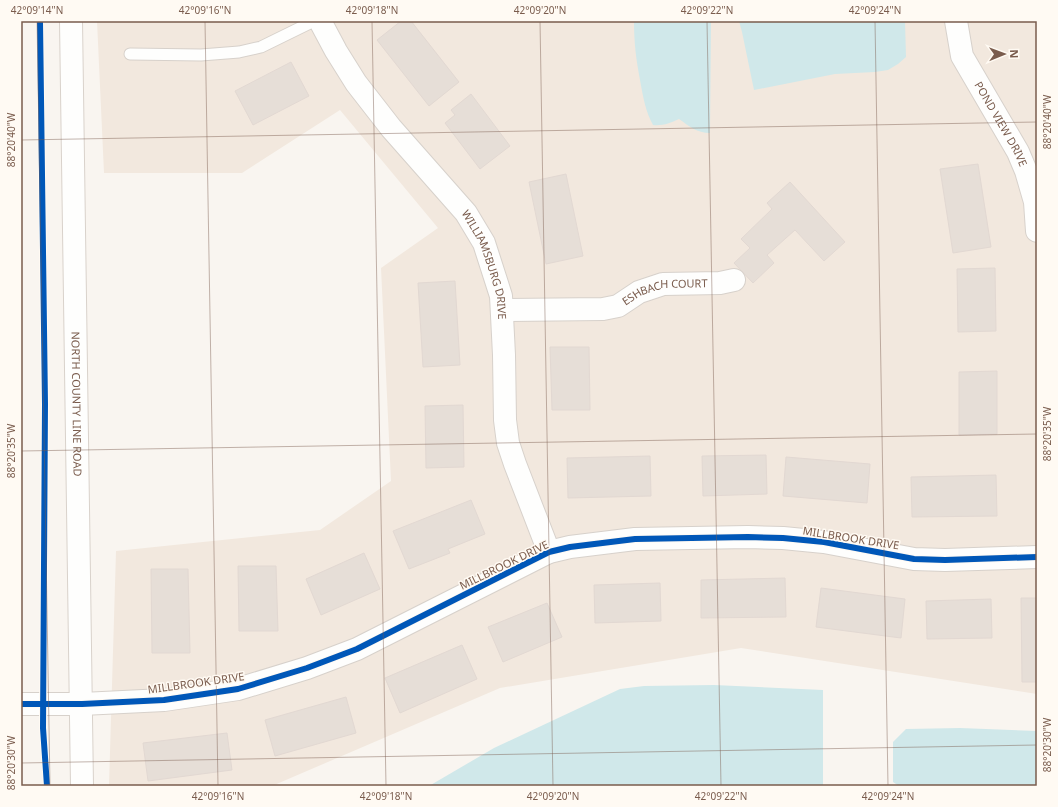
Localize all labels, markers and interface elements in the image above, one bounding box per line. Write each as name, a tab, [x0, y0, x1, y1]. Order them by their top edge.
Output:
text: 42°09'14"N	[11, 3, 63, 17]
text: 42°09'16"N	[179, 3, 231, 17]
text: 42°09'18"N	[346, 3, 398, 17]
text: 42°09'20"N	[514, 3, 566, 17]
text: 42°09'22"N	[681, 3, 733, 17]
text: 42°09'24"N	[849, 3, 901, 17]
north arrow	[984, 34, 1024, 74]
text: N	[1007, 49, 1022, 58]
street label: POND VIEW DRIVE	[971, 79, 1031, 169]
text: 88°20'40"W	[1040, 94, 1054, 149]
text: 88°20'40"W	[4, 112, 18, 167]
street label: WILLIAMSBURG DRIVE	[459, 207, 510, 320]
street label: ESHBACH COURT	[619, 275, 708, 308]
street label: NORTH COUNTY LINE ROAD	[68, 331, 86, 477]
text: 88°20'35"W	[1040, 406, 1054, 461]
text: 88°20'35"W	[4, 423, 18, 478]
street label: MILLBROOK DRIVE	[802, 522, 900, 553]
street label: MILLBROOK DRIVE	[457, 536, 551, 593]
street label: MILLBROOK DRIVE	[147, 668, 245, 697]
text: 88°20'30"W	[1040, 717, 1054, 772]
text: 88°20'30"W	[4, 735, 18, 790]
text: 42°09'16"N	[192, 789, 244, 803]
text: 42°09'18"N	[360, 789, 412, 803]
text: 42°09'20"N	[527, 789, 579, 803]
text: 42°09'22"N	[695, 789, 747, 803]
text: 42°09'24"N	[862, 789, 914, 803]

